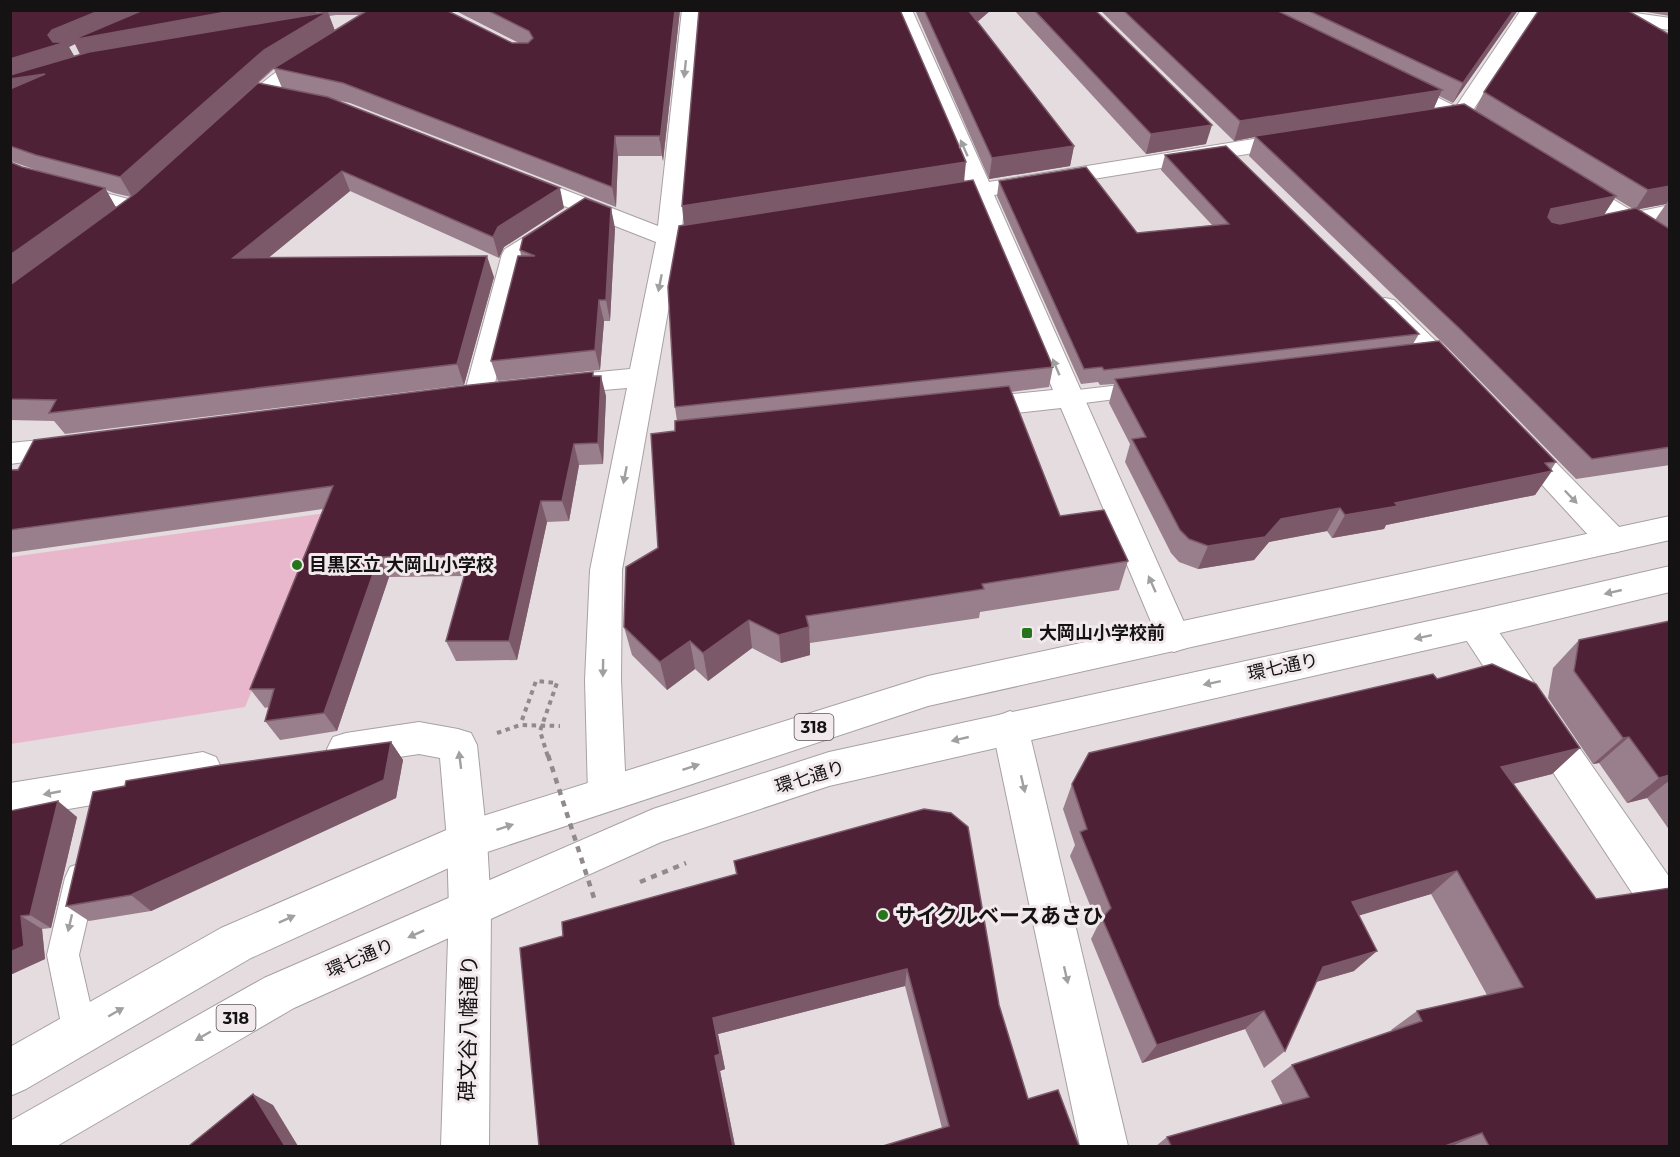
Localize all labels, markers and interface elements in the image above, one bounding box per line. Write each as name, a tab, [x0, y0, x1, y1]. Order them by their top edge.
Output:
one-way arrow	[680, 59, 690, 78]
one-way arrow	[959, 140, 968, 157]
one-way arrow	[655, 274, 664, 293]
one-way arrow	[1051, 357, 1061, 375]
one-way arrow	[620, 466, 629, 485]
one-way arrow	[1564, 490, 1578, 504]
place label: 目黒区立 大岡山小学校	[309, 554, 494, 576]
marker: 目黒区立 大岡山小学校	[290, 558, 304, 572]
one-way arrow	[1147, 575, 1156, 592]
one-way arrow	[1603, 588, 1622, 598]
place label: 大岡山小学校前	[1039, 622, 1165, 644]
marker: 大岡山小学校前	[1020, 626, 1034, 640]
one-way arrow	[1413, 632, 1432, 642]
street label: 環七通り	[1245, 649, 1321, 685]
one-way arrow	[599, 658, 608, 677]
one-way arrow	[1202, 679, 1221, 688]
road number: 318	[794, 714, 834, 740]
one-way arrow	[951, 734, 969, 744]
one-way arrow	[456, 751, 465, 770]
street label: 環七通り	[772, 756, 848, 798]
one-way arrow	[682, 762, 700, 772]
one-way arrow	[1018, 775, 1028, 794]
one-way arrow	[43, 789, 62, 798]
one-way arrow	[496, 822, 514, 832]
place label: サイクルベースあさひ	[895, 903, 1103, 928]
marker: サイクルベースあさひ	[876, 908, 890, 922]
one-way arrow	[65, 913, 74, 932]
one-way arrow	[279, 915, 296, 924]
one-way arrow	[407, 929, 425, 939]
street label: 環七通り	[323, 934, 397, 982]
street label: 碑文谷八幡通り	[454, 954, 482, 1102]
one-way arrow	[1061, 965, 1071, 984]
road number: 318	[216, 1005, 256, 1031]
one-way arrow	[108, 1007, 124, 1018]
one-way arrow	[195, 1031, 211, 1042]

